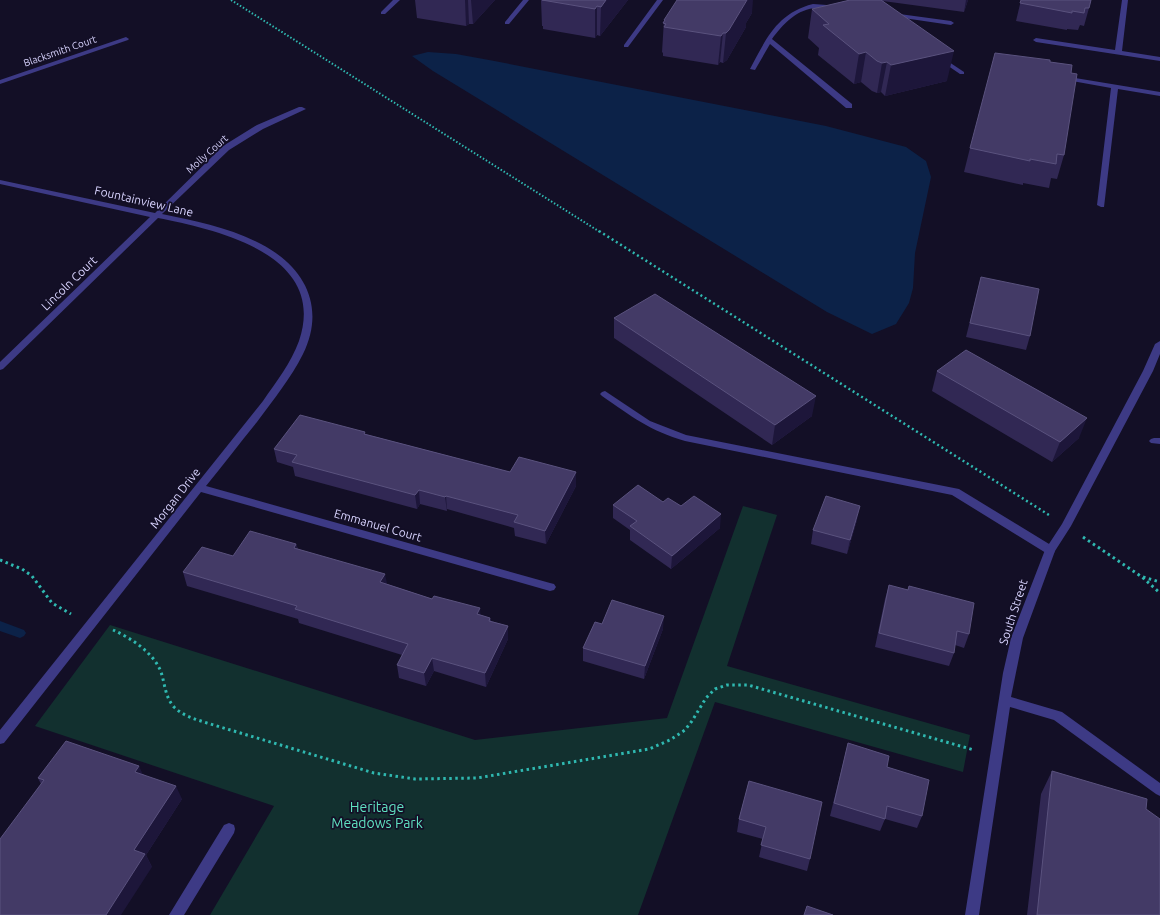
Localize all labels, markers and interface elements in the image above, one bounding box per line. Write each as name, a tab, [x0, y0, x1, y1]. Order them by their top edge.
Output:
street label: Blacksmith Court	[22, 33, 98, 69]
street label: Molly Court	[184, 132, 230, 176]
street label: Fountainview Lane	[93, 183, 195, 219]
street label: Lincoln Court	[39, 253, 99, 313]
street label: Morgan Drive	[147, 465, 203, 531]
street label: Emmanuel Court	[333, 506, 423, 544]
street label: South Street	[996, 577, 1030, 646]
park label: Heritage Meadows Park	[331, 799, 423, 831]

